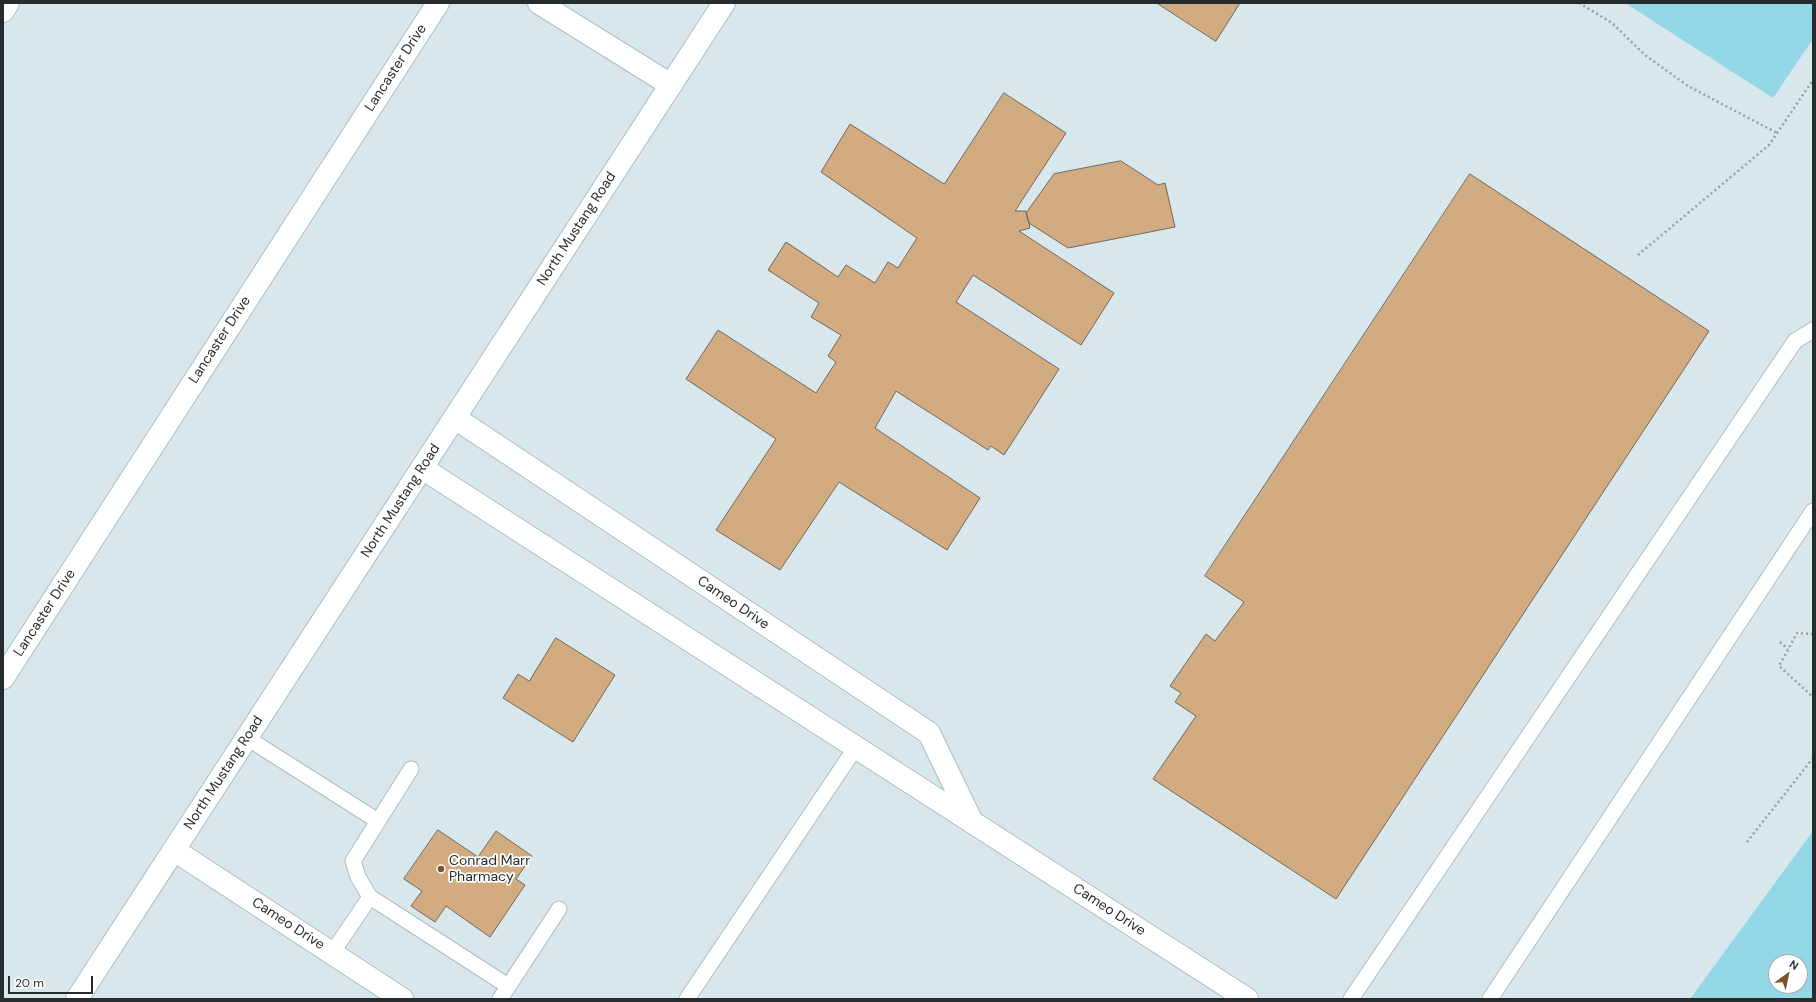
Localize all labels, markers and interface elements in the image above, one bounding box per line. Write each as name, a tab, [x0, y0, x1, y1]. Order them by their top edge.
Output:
street label: Lancaster Drive	[362, 21, 430, 115]
street label: North Mustang Road	[534, 169, 620, 289]
street label: Lancaster Drive	[186, 293, 254, 387]
street label: North Mustang Road	[358, 441, 444, 561]
street label: Lancaster Drive	[11, 566, 79, 660]
street label: Cameo Drive	[694, 573, 772, 633]
street label: North Mustang Road	[181, 713, 267, 833]
place label: Conrad Marr Pharmacy	[449, 853, 530, 886]
marker: Conrad Marr Pharmacy	[436, 864, 446, 874]
street label: Cameo Drive	[1070, 880, 1148, 940]
street label: Cameo Drive	[249, 894, 327, 954]
north arrow	[1768, 954, 1808, 994]
text: N	[1787, 957, 1801, 973]
scale bar	[10, 968, 95, 994]
text: 20 m	[15, 975, 44, 991]

